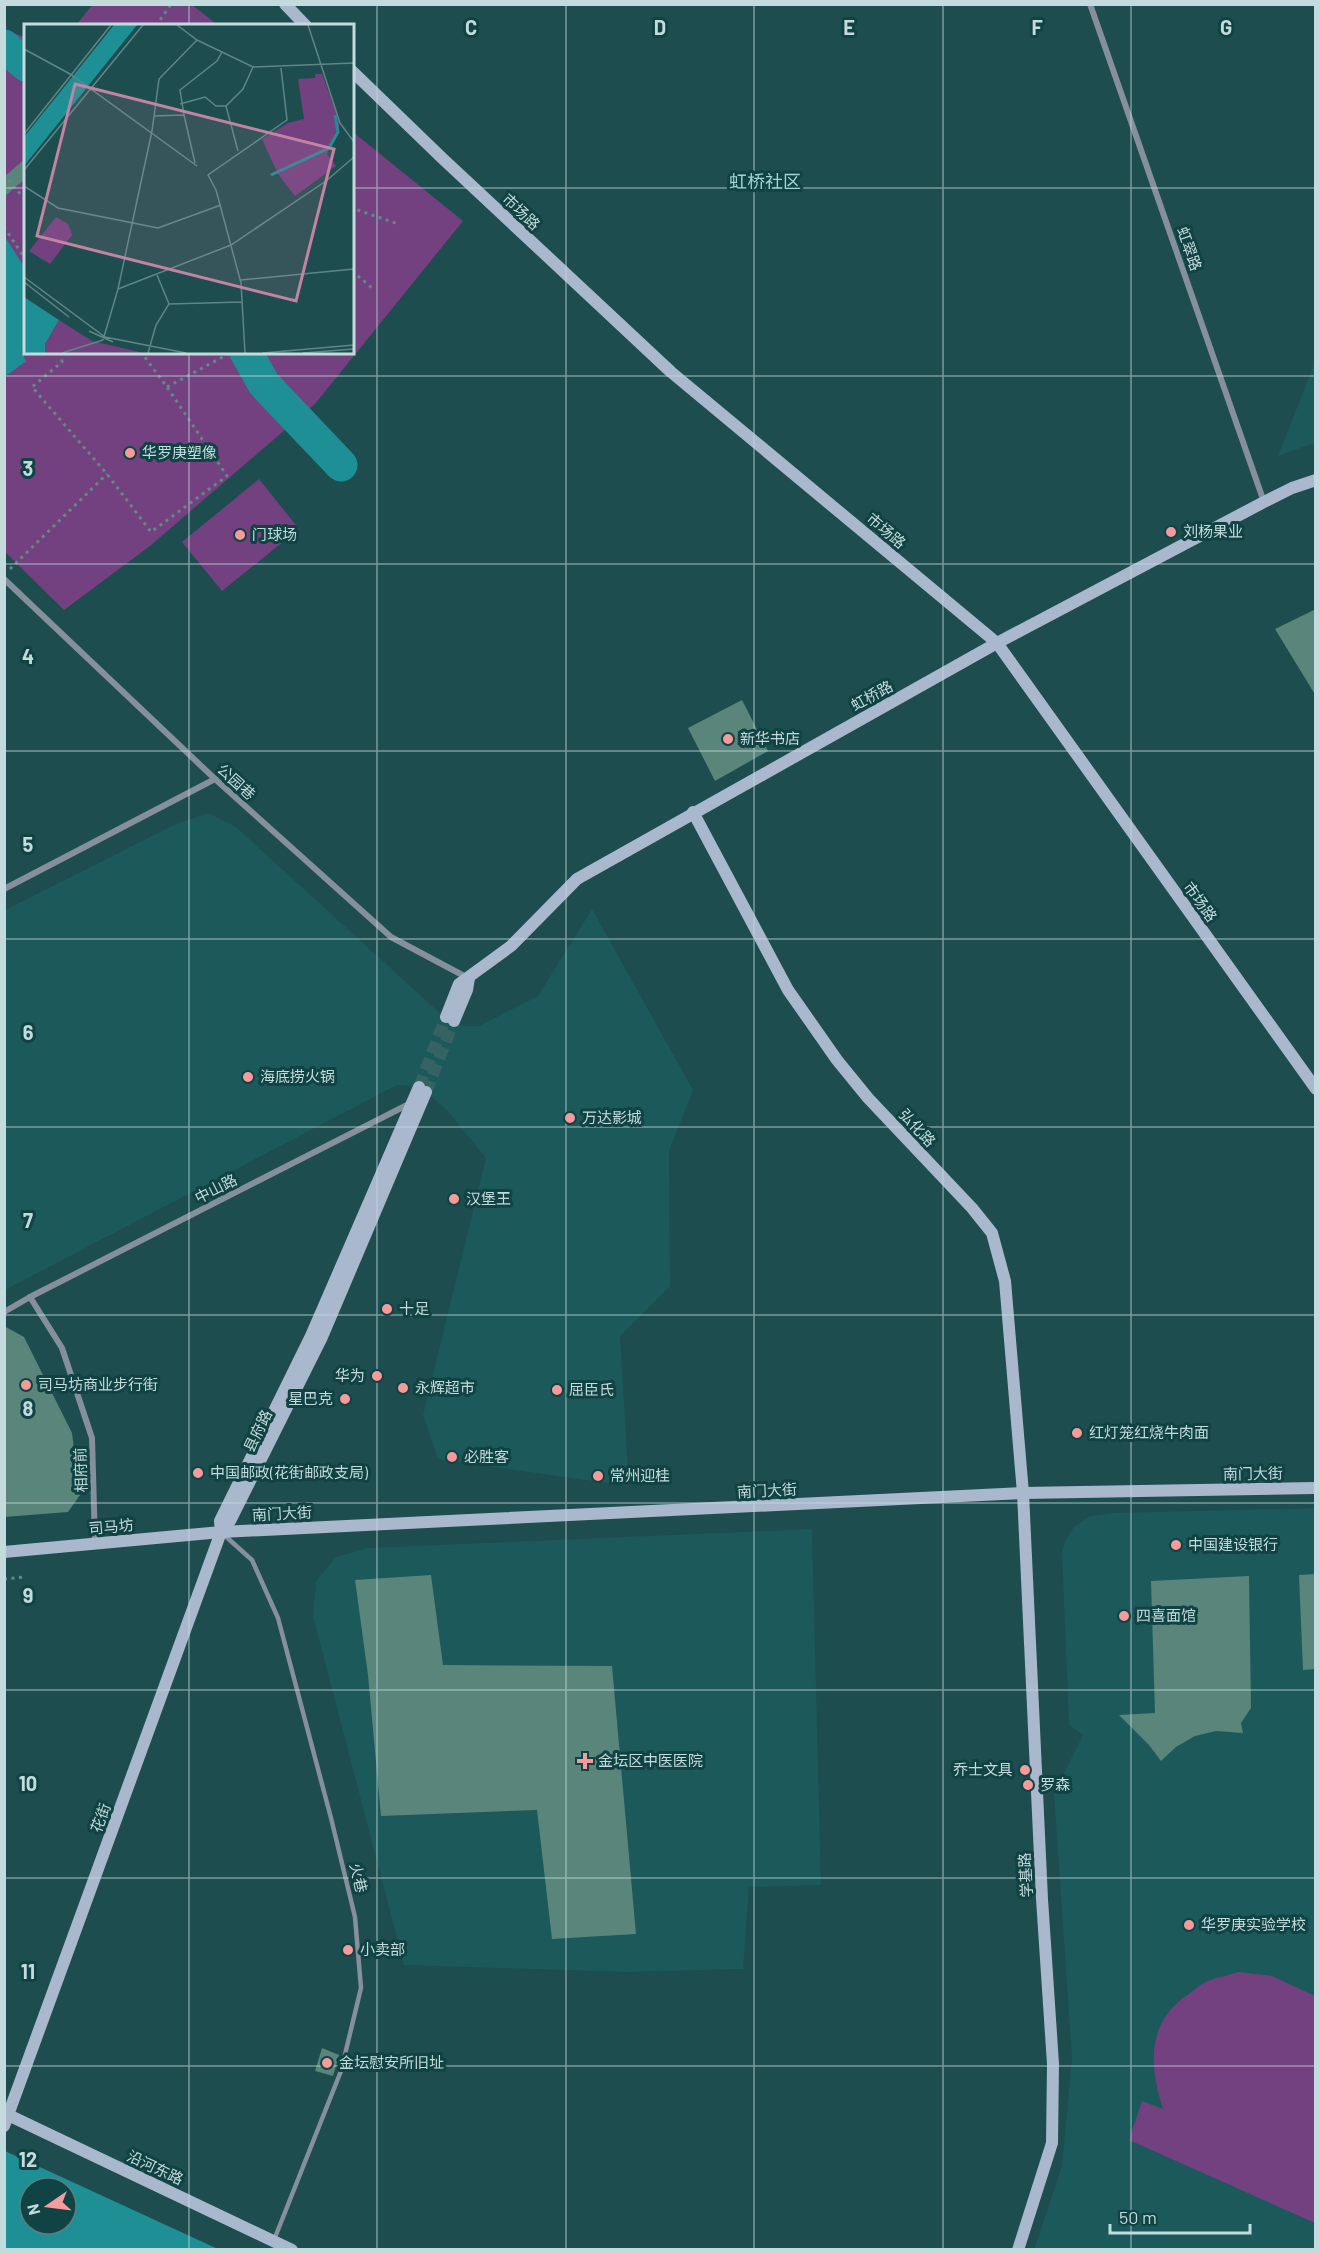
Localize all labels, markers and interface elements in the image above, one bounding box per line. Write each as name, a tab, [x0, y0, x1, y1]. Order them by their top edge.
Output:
text: C	[465, 15, 477, 39]
text: D	[654, 15, 666, 39]
text: E	[843, 15, 855, 39]
text: F	[1031, 15, 1043, 39]
text: G	[1220, 15, 1232, 39]
inset map	[24, 24, 354, 354]
district label: 虹桥社区	[729, 170, 801, 192]
street label: 市场路	[499, 189, 544, 233]
street label: 虹翠路	[1174, 224, 1206, 273]
place label: 华罗庚塑像	[142, 443, 217, 461]
marker: 华罗庚塑像	[123, 446, 137, 460]
text: 3	[23, 456, 33, 480]
street label: 市场路	[864, 509, 910, 552]
place label: 刘杨果业	[1183, 522, 1243, 540]
place label: 门球场	[252, 525, 297, 543]
marker: 刘杨果业	[1164, 525, 1178, 539]
marker: 门球场	[233, 528, 247, 542]
text: 4	[22, 644, 34, 668]
street label: 虹桥路	[847, 676, 896, 714]
place label: 新华书店	[740, 729, 800, 747]
marker: 新华书店	[721, 732, 735, 746]
street label: 公园巷	[214, 760, 259, 803]
text: 5	[23, 832, 34, 856]
street label: 市场路	[1180, 878, 1221, 925]
text: 6	[23, 1020, 34, 1044]
place label: 海底捞火锅	[260, 1067, 335, 1085]
marker: 海底捞火锅	[241, 1070, 255, 1084]
street label: 弘化路	[896, 1105, 940, 1150]
place label: 万达影城	[582, 1108, 642, 1126]
marker: 万达影城	[563, 1111, 577, 1125]
street label: 中山路	[191, 1170, 240, 1206]
place label: 汉堡王	[466, 1189, 511, 1207]
marker: 汉堡王	[447, 1192, 461, 1206]
text: 7	[23, 1208, 33, 1232]
place label: 十足	[399, 1299, 429, 1317]
marker: 十足	[380, 1302, 394, 1316]
place label: 华为	[335, 1366, 365, 1384]
marker: 华为	[370, 1369, 384, 1383]
place label: 司马坊商业步行街	[38, 1375, 158, 1393]
marker: 司马坊商业步行街	[19, 1378, 33, 1392]
place label: 永辉超市	[415, 1378, 475, 1396]
place label: 屈臣氏	[569, 1380, 614, 1398]
marker: 永辉超市	[396, 1381, 410, 1395]
marker: 屈臣氏	[550, 1383, 564, 1397]
place label: 星巴克	[288, 1389, 333, 1407]
marker: 星巴克	[338, 1392, 352, 1406]
text: 8	[23, 1396, 34, 1420]
street label: 县府路	[239, 1406, 275, 1455]
place label: 红灯笼红烧牛肉面	[1089, 1423, 1209, 1441]
marker: 红灯笼红烧牛肉面	[1070, 1426, 1084, 1440]
street label: 相府前	[70, 1447, 90, 1493]
place label: 必胜客	[464, 1447, 509, 1465]
marker: 必胜客	[445, 1450, 459, 1464]
place label: 中国邮政(花街邮政支局)	[210, 1463, 368, 1481]
street label: 南门大街	[1223, 1463, 1283, 1483]
marker: 中国邮政(花街邮政支局)	[191, 1466, 205, 1480]
place label: 常州迎桂	[610, 1466, 670, 1484]
marker: 常州迎桂	[591, 1469, 605, 1483]
street label: 南门大街	[737, 1479, 797, 1501]
street label: 南门大街	[252, 1502, 312, 1524]
street label: 司马坊	[88, 1515, 134, 1537]
place label: 中国建设银行	[1188, 1535, 1278, 1553]
marker: 中国建设银行	[1169, 1538, 1183, 1552]
text: 9	[23, 1583, 33, 1607]
place label: 四喜面馆	[1136, 1606, 1196, 1624]
marker: 四喜面馆	[1117, 1609, 1131, 1623]
place label: 金坛区中医医院	[598, 1751, 703, 1769]
marker: 金坛区中医医院	[576, 1752, 594, 1770]
place label: 乔士文具	[953, 1760, 1013, 1778]
marker: 乔士文具	[1018, 1763, 1032, 1777]
text: 10	[19, 1771, 37, 1795]
place label: 罗森	[1040, 1775, 1070, 1793]
marker: 罗森	[1021, 1778, 1035, 1792]
street label: 花街	[86, 1800, 114, 1835]
street label: 学基路	[1015, 1852, 1035, 1898]
street label: 火巷	[347, 1861, 371, 1894]
place label: 华罗庚实验学校	[1201, 1915, 1306, 1933]
marker: 华罗庚实验学校	[1182, 1918, 1196, 1932]
place label: 小卖部	[360, 1940, 405, 1958]
marker: 小卖部	[341, 1943, 355, 1957]
text: 11	[21, 1959, 35, 1983]
place label: 金坛慰安所旧址	[339, 2053, 444, 2071]
marker: 金坛慰安所旧址	[320, 2056, 334, 2070]
street label: 沿河东路	[124, 2146, 186, 2188]
text: 12	[19, 2147, 37, 2171]
north arrow	[18, 2176, 78, 2236]
scale bar	[1110, 2197, 1250, 2235]
text: N	[22, 2202, 43, 2217]
text: 50 m	[1119, 2206, 1157, 2228]

